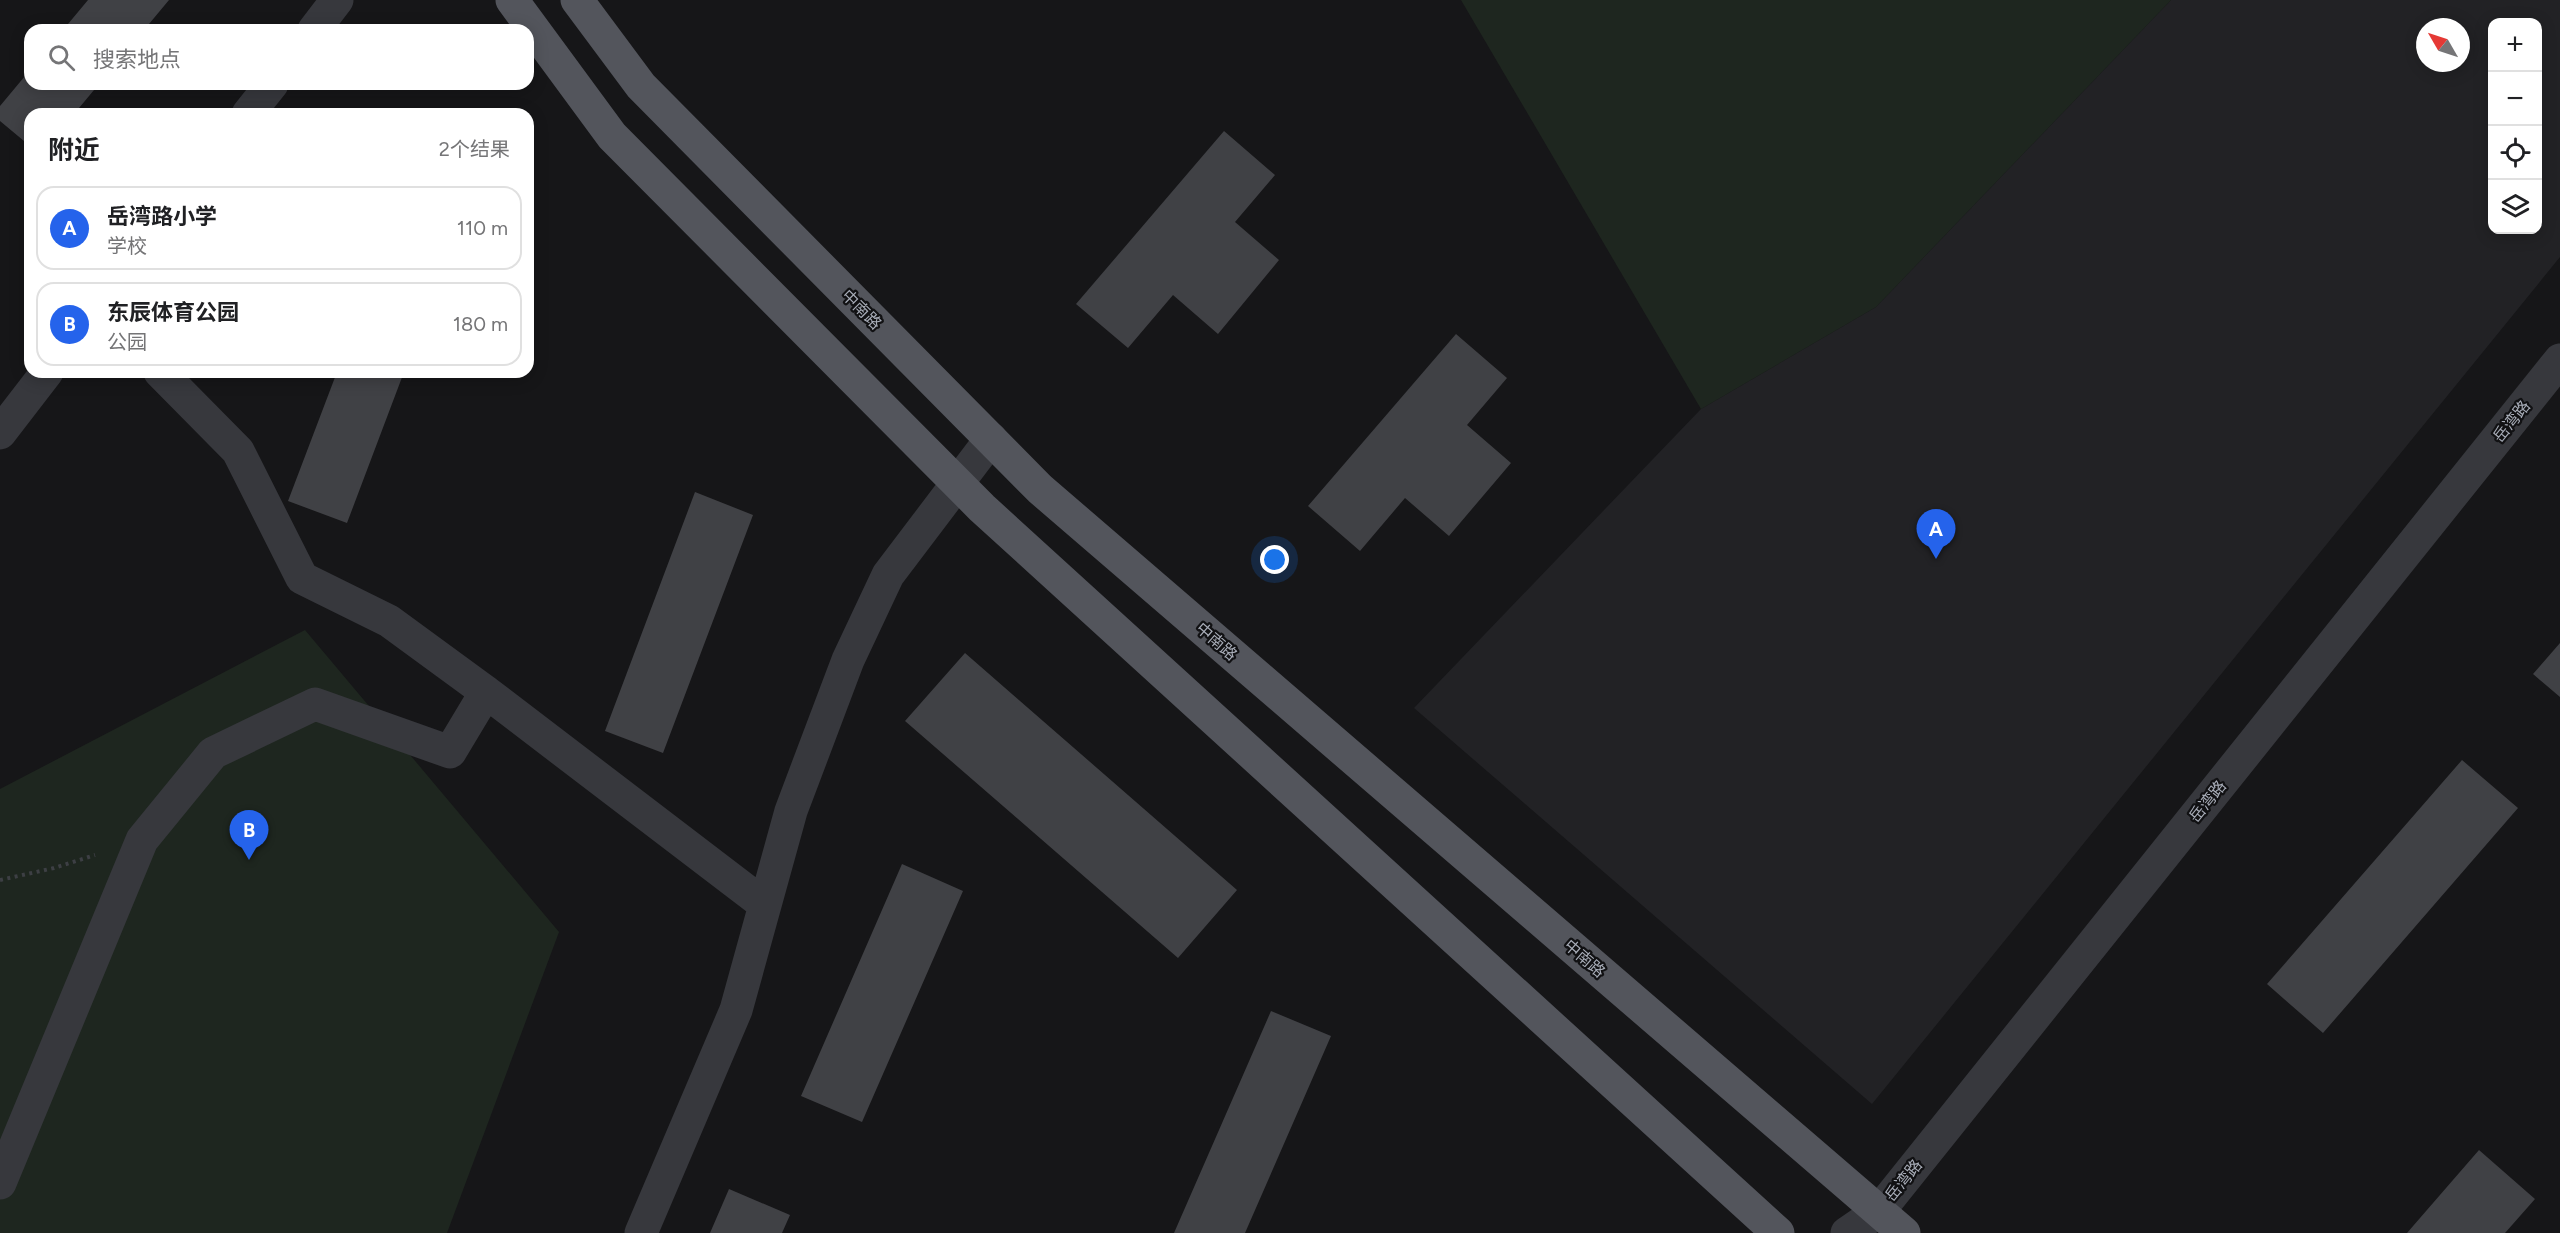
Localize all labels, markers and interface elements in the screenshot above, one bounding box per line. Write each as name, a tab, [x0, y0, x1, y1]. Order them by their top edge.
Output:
north arrow	[2416, 18, 2470, 72]
map controls	[2488, 18, 2542, 234]
button: +	[2488, 18, 2542, 72]
search box	[24, 24, 534, 90]
icon: search	[45, 41, 78, 74]
text: 搜索地点	[93, 46, 181, 73]
button: −	[2488, 72, 2542, 126]
button: locate	[2488, 126, 2542, 180]
text: 附近	[48, 134, 100, 166]
text: 2个结果	[439, 137, 510, 161]
button: layers	[2488, 180, 2542, 234]
text: 岳湾路小学	[107, 203, 217, 230]
text: A	[62, 216, 77, 240]
text: 110 m	[457, 216, 508, 240]
text: 学校	[107, 234, 147, 258]
street label: 中南路	[838, 286, 885, 333]
text: 东辰体育公园	[107, 299, 239, 326]
text: B	[63, 312, 76, 336]
text: 180 m	[453, 312, 508, 336]
text: 公园	[107, 330, 147, 354]
street label: 岳湾路	[2489, 397, 2534, 446]
pin: A	[1916, 510, 1956, 559]
your location	[1260, 545, 1289, 574]
street label: 中南路	[1192, 618, 1241, 664]
street label: 岳湾路	[2185, 777, 2230, 826]
pin: B	[230, 810, 268, 860]
street label: 中南路	[1560, 935, 1609, 981]
street label: 岳湾路	[1881, 1156, 1926, 1205]

